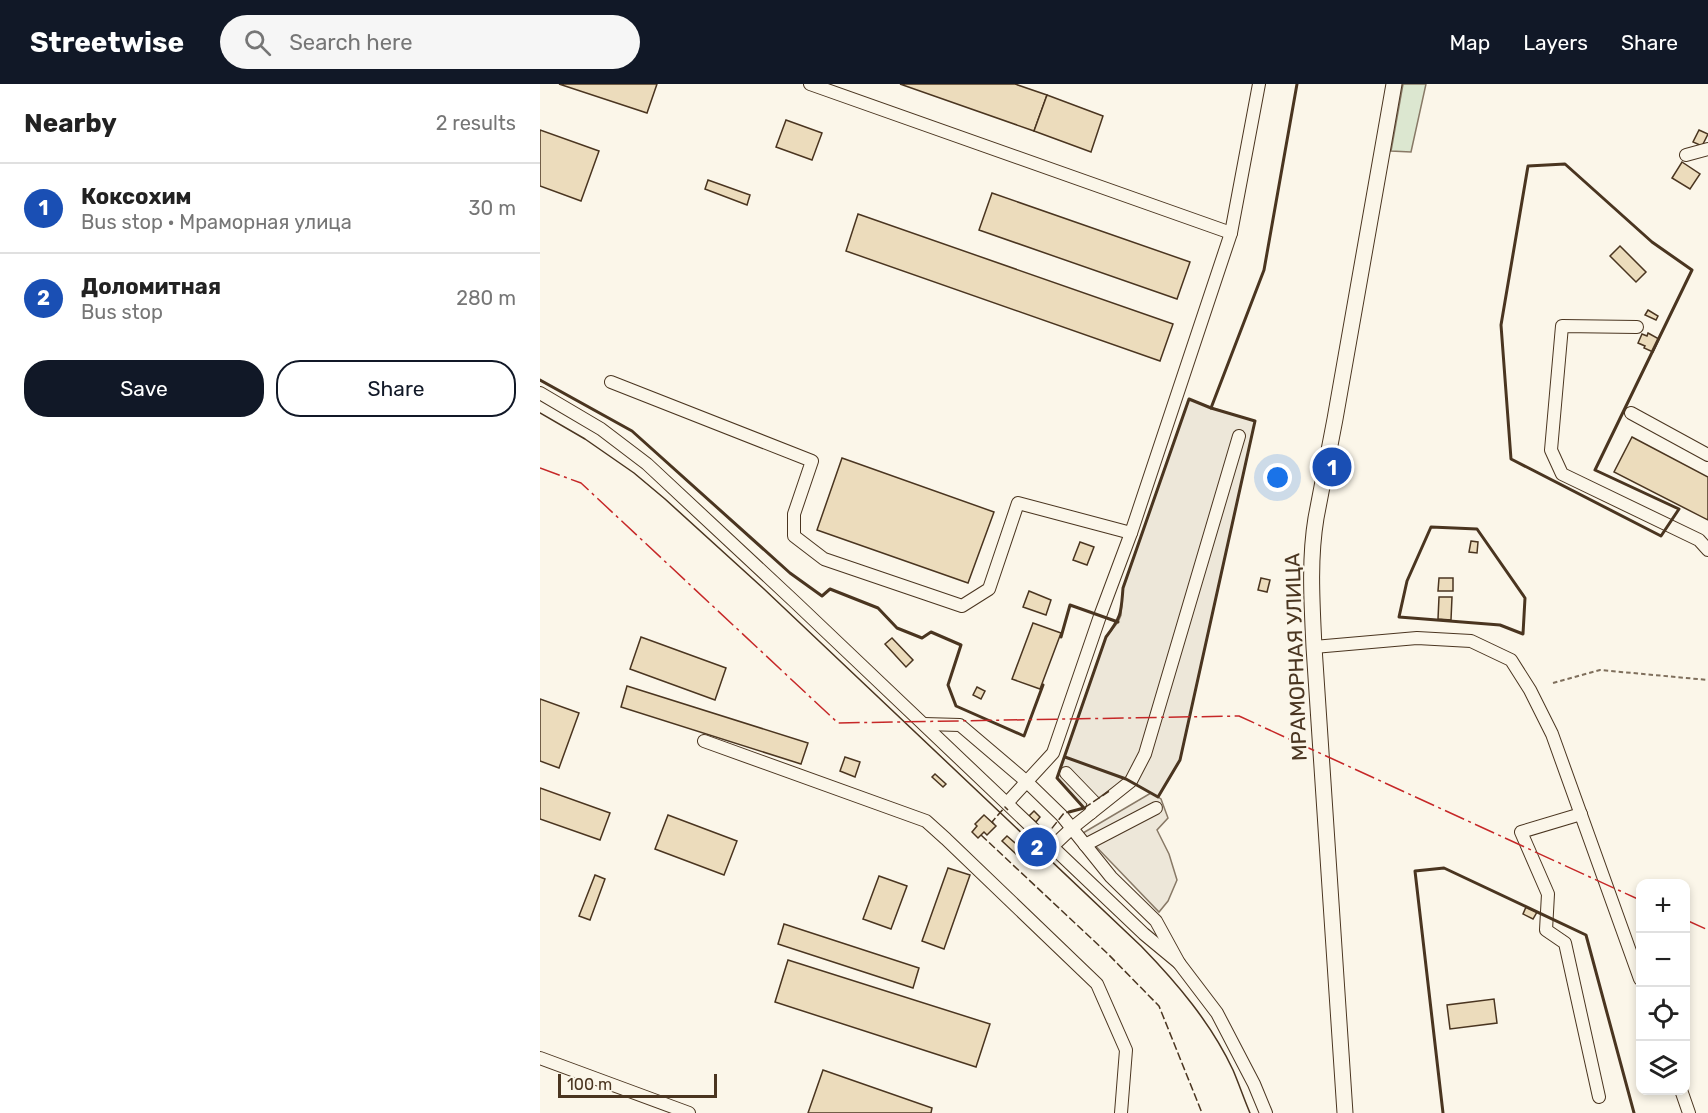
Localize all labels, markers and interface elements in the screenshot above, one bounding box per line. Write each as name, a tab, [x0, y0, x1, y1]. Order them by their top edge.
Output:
search box	[220, 15, 640, 69]
text: Streetwise	[30, 26, 184, 59]
icon: search	[241, 26, 274, 59]
text: Search here	[289, 29, 413, 56]
text: Map	[1449, 30, 1490, 55]
text: Layers	[1523, 30, 1588, 55]
text: Share	[1621, 30, 1678, 55]
text: Nearby	[24, 108, 117, 139]
text: 2 results	[436, 111, 516, 135]
text: Коксохим	[81, 183, 191, 210]
text: 1	[39, 196, 48, 220]
text: 30 m	[469, 196, 516, 220]
text: Bus stop · Мраморная улица	[81, 210, 352, 234]
text: Доломитная	[81, 273, 221, 300]
text: 2	[37, 286, 50, 310]
text: 280 m	[456, 286, 516, 310]
text: Bus stop	[81, 300, 163, 324]
button: Save	[24, 360, 264, 417]
button: Share	[276, 360, 516, 417]
pin: 1	[1312, 444, 1352, 490]
your location	[1263, 463, 1292, 492]
street label: МРАМОРНАЯ УЛИЦА	[1279, 553, 1312, 762]
pin: 2	[1018, 824, 1056, 870]
map controls	[1636, 879, 1690, 1095]
button: +	[1636, 879, 1690, 933]
button: −	[1636, 933, 1690, 987]
button: locate	[1636, 987, 1690, 1041]
button: layers	[1636, 1041, 1690, 1095]
scale bar	[558, 1071, 717, 1098]
text: 100 m	[567, 1075, 612, 1094]

